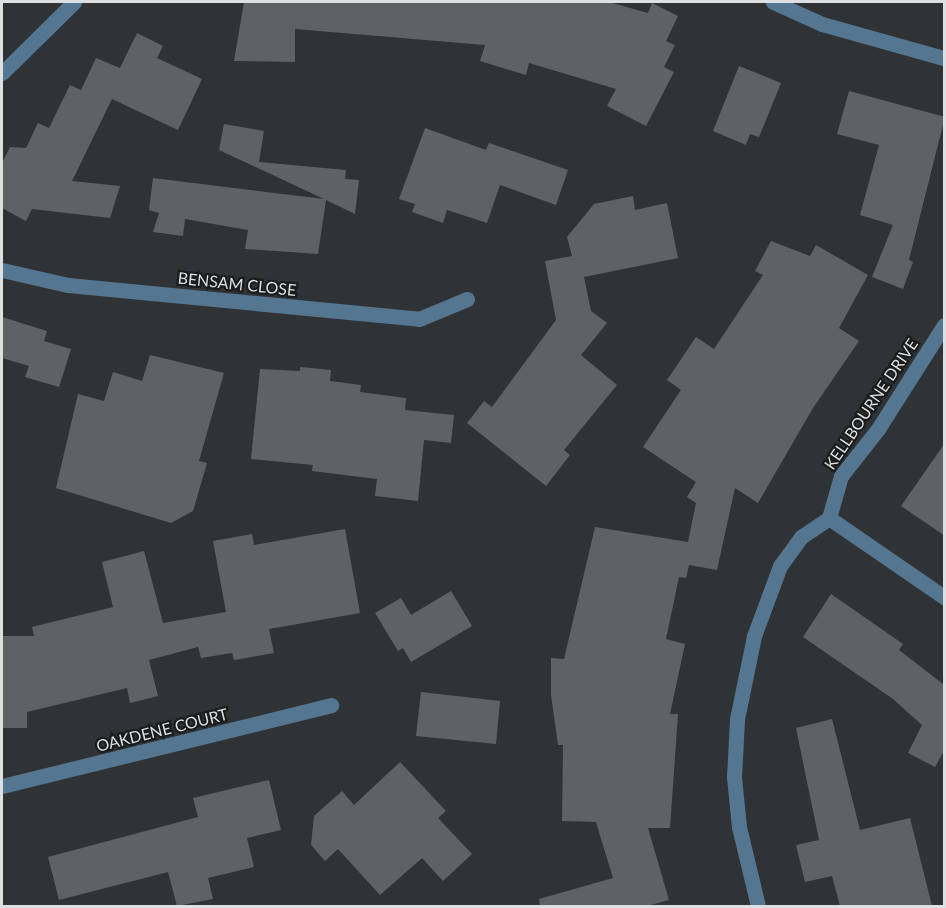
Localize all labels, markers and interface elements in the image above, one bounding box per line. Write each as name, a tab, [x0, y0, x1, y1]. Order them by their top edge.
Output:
street label: BENSAM CLOSE	[177, 268, 297, 300]
street label: KELLBOURNE DRIVE	[820, 335, 922, 473]
street label: OAKDENE COURT	[94, 704, 230, 756]

